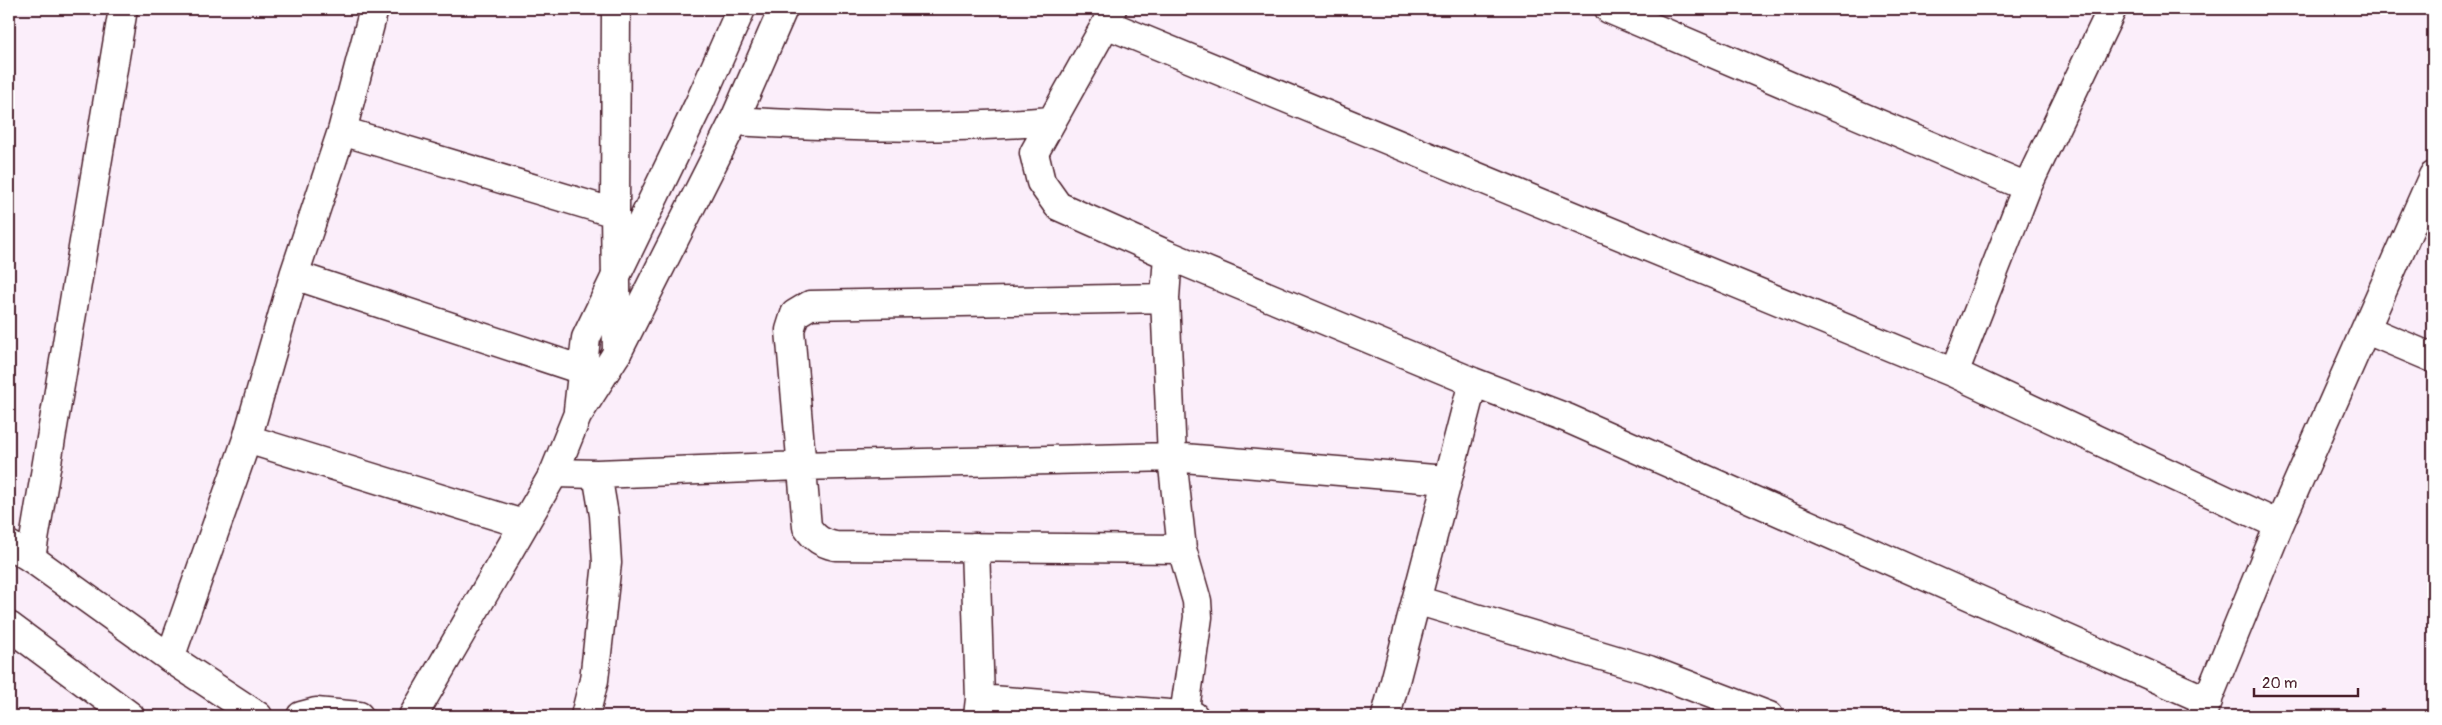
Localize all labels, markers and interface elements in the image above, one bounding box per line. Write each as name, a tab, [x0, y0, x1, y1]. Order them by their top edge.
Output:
scale bar	[2254, 665, 2358, 697]
text: 20 m	[2262, 674, 2297, 693]

